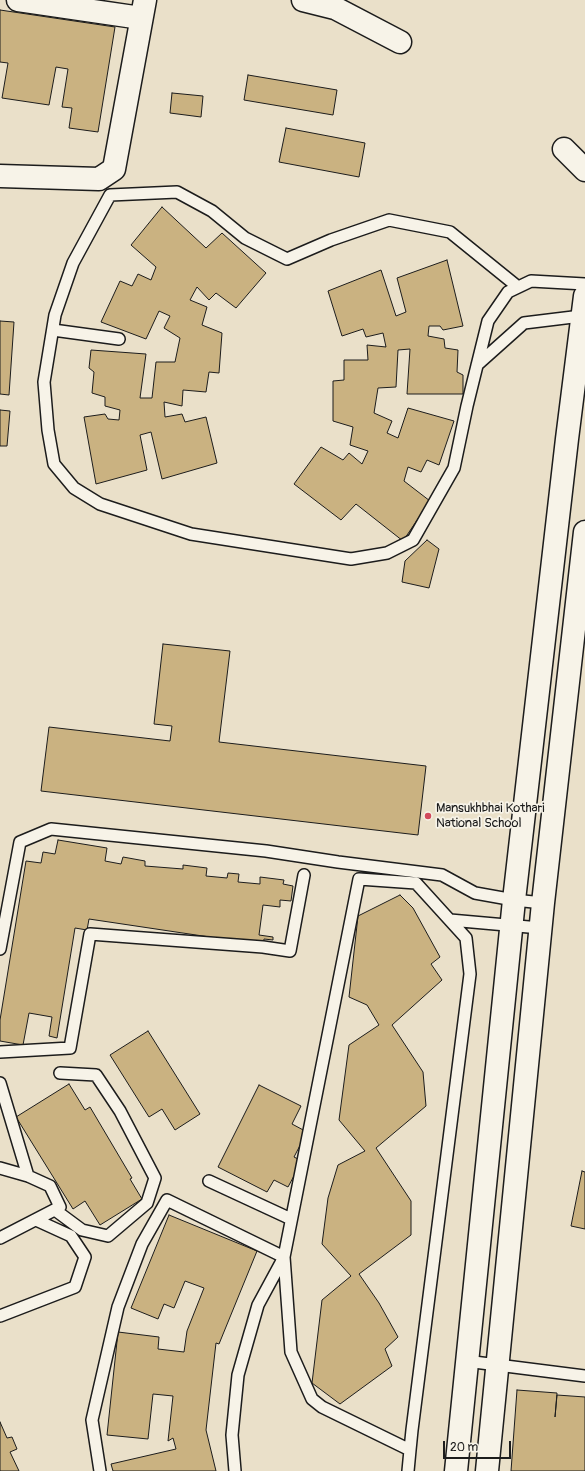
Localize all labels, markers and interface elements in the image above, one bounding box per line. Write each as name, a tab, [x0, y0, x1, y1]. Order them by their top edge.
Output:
place label: Mansukhbhai Kothari National School	[436, 801, 545, 832]
marker: Mansukhbhai Kothari National School	[423, 811, 433, 821]
scale bar	[445, 1433, 513, 1459]
text: 20 m	[450, 1440, 478, 1455]

